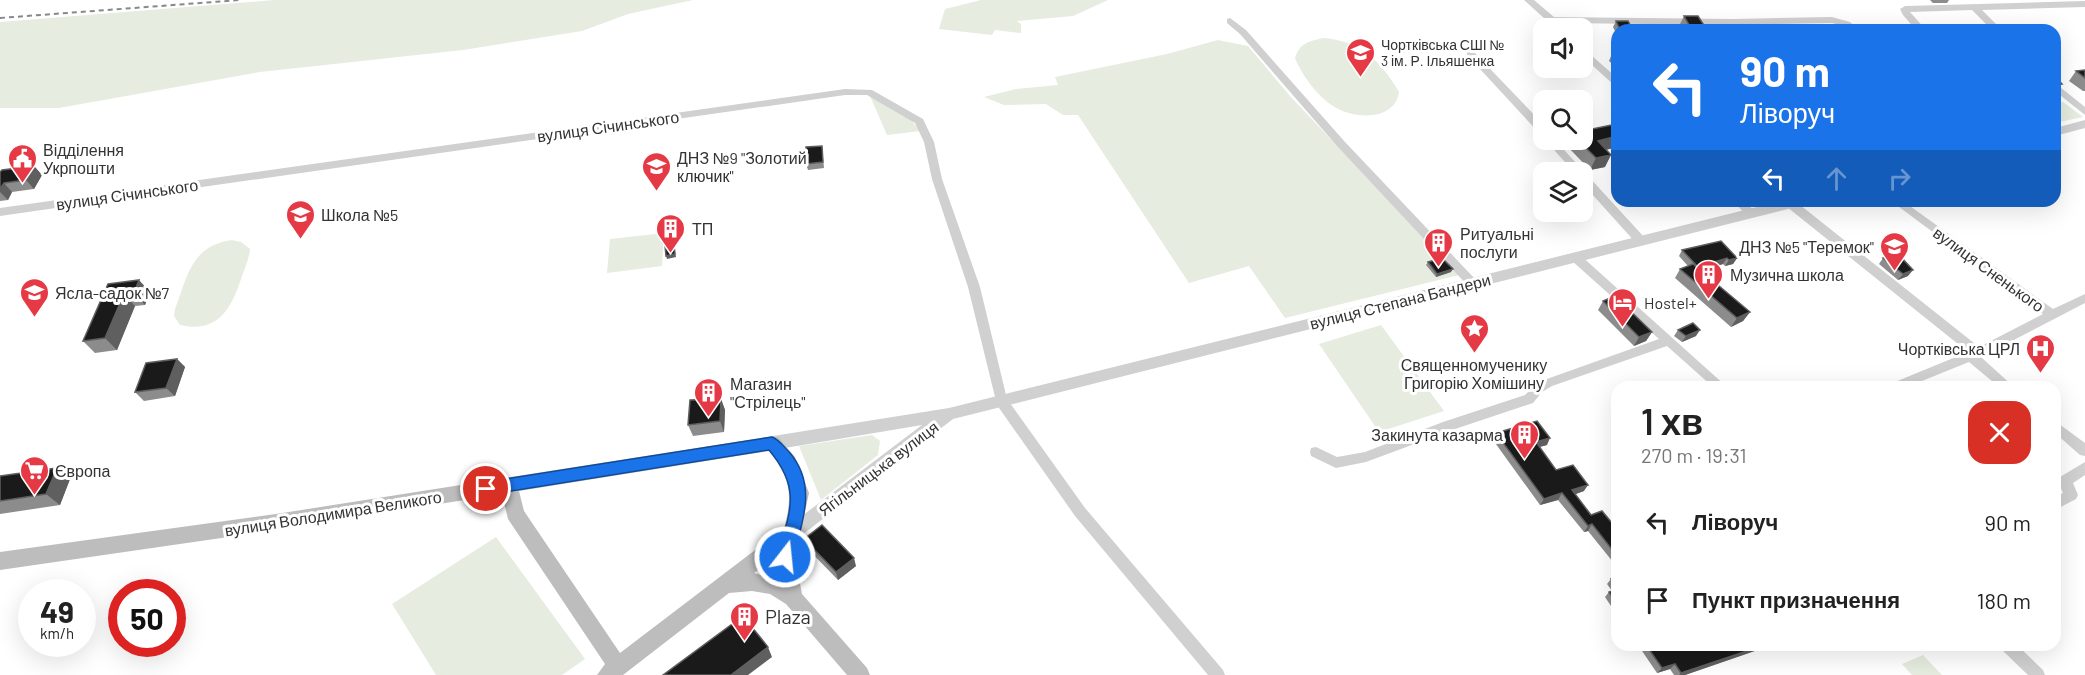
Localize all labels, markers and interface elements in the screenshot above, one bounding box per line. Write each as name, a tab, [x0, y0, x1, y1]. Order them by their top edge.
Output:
map controls	[1533, 18, 1593, 222]
button: sound	[1533, 18, 1593, 78]
school or university icon: Чортківська СШІ № 3 ім. Р. Ільяшенка	[1344, 36, 1376, 78]
place label: Чортківська СШІ № 3 ім. Р. Ільяшенка	[1381, 36, 1505, 69]
text: 90 m	[1740, 45, 1830, 95]
icon: left	[1641, 48, 1719, 126]
button: search	[1533, 90, 1593, 150]
text: Ліворуч	[1740, 96, 1835, 128]
street label: вулиця Січинського	[536, 107, 680, 145]
place label: Відділення Укрпошти	[43, 140, 124, 177]
public building icon: Відділення Укрпошти	[6, 142, 38, 184]
place label: ДНЗ №9 "Золотий ключик"	[677, 148, 807, 185]
school or university icon: ДНЗ №9 "Золотий ключик"	[640, 150, 672, 192]
button: layers	[1533, 162, 1593, 222]
icon: left	[1757, 162, 1790, 195]
icon: ahead	[1820, 162, 1853, 195]
icon: right	[1883, 162, 1916, 195]
street label: вулиця Січинського	[55, 175, 199, 213]
school or university icon: Школа №5	[284, 198, 316, 240]
place label: Школа №5	[321, 205, 398, 224]
building icon: ТП	[655, 212, 687, 254]
place label: ТП	[692, 219, 713, 238]
street label: вулиця Сненького	[1930, 223, 2048, 316]
place label: Ритуальні послуги	[1460, 224, 1534, 261]
building icon: Ритуальні послуги	[1423, 226, 1455, 268]
school or university icon: ДНЗ №5 "Теремок"	[1879, 230, 1911, 272]
place label: ДНЗ №5 "Теремок"	[1739, 237, 1874, 256]
building icon: Музична школа	[1693, 258, 1725, 300]
place label: Музична школа	[1730, 265, 1844, 284]
street label: вулиця Степана Бандери	[1308, 269, 1492, 333]
school or university icon: Ясла-садок №7	[18, 276, 50, 318]
place label: Ясла-садок №7	[55, 283, 170, 302]
hotel icon: Hostel+	[1607, 286, 1639, 328]
place label: Hostel+	[1644, 293, 1697, 312]
place icon: Священномученику Григорію Хомішину	[1458, 312, 1490, 354]
hospital icon: Чортківська ЦРЛ	[2025, 332, 2057, 374]
place label: Чортківська ЦРЛ	[1898, 339, 2020, 358]
place label: Священномученику Григорію Хомішину	[1401, 355, 1547, 392]
place label: Магазин "Стрілець"	[730, 374, 806, 411]
building icon: Магазин "Стрілець"	[693, 376, 725, 418]
text: 1 хв	[1641, 399, 1703, 442]
button: close	[1968, 401, 2031, 464]
street label: Ягільницька вулиця	[814, 417, 942, 519]
building icon: Закинута казарма	[1508, 418, 1540, 460]
place label: Закинута казарма	[1371, 425, 1503, 444]
text: 270 m · 19:31	[1641, 443, 1747, 467]
supermarket icon: Європа	[18, 454, 50, 496]
place label: Європа	[55, 461, 110, 480]
pin	[460, 463, 511, 514]
icon: arrive	[469, 472, 502, 505]
street label: вулиця Володимира Великого	[223, 486, 443, 540]
icon: left	[1641, 506, 1674, 539]
text: Ліворуч	[1692, 508, 1778, 534]
text: 90 m	[1985, 509, 2031, 535]
position arrow	[753, 525, 817, 589]
speed limit sign: 50	[108, 579, 186, 657]
icon: arrive	[1641, 584, 1674, 617]
text: Пункт призначення	[1692, 586, 1900, 612]
text: 180 m	[1977, 587, 2031, 613]
text: 49	[40, 593, 74, 629]
building icon: Plaza	[728, 600, 760, 642]
place label: Plaza	[765, 604, 811, 628]
text: km/h	[40, 624, 74, 642]

